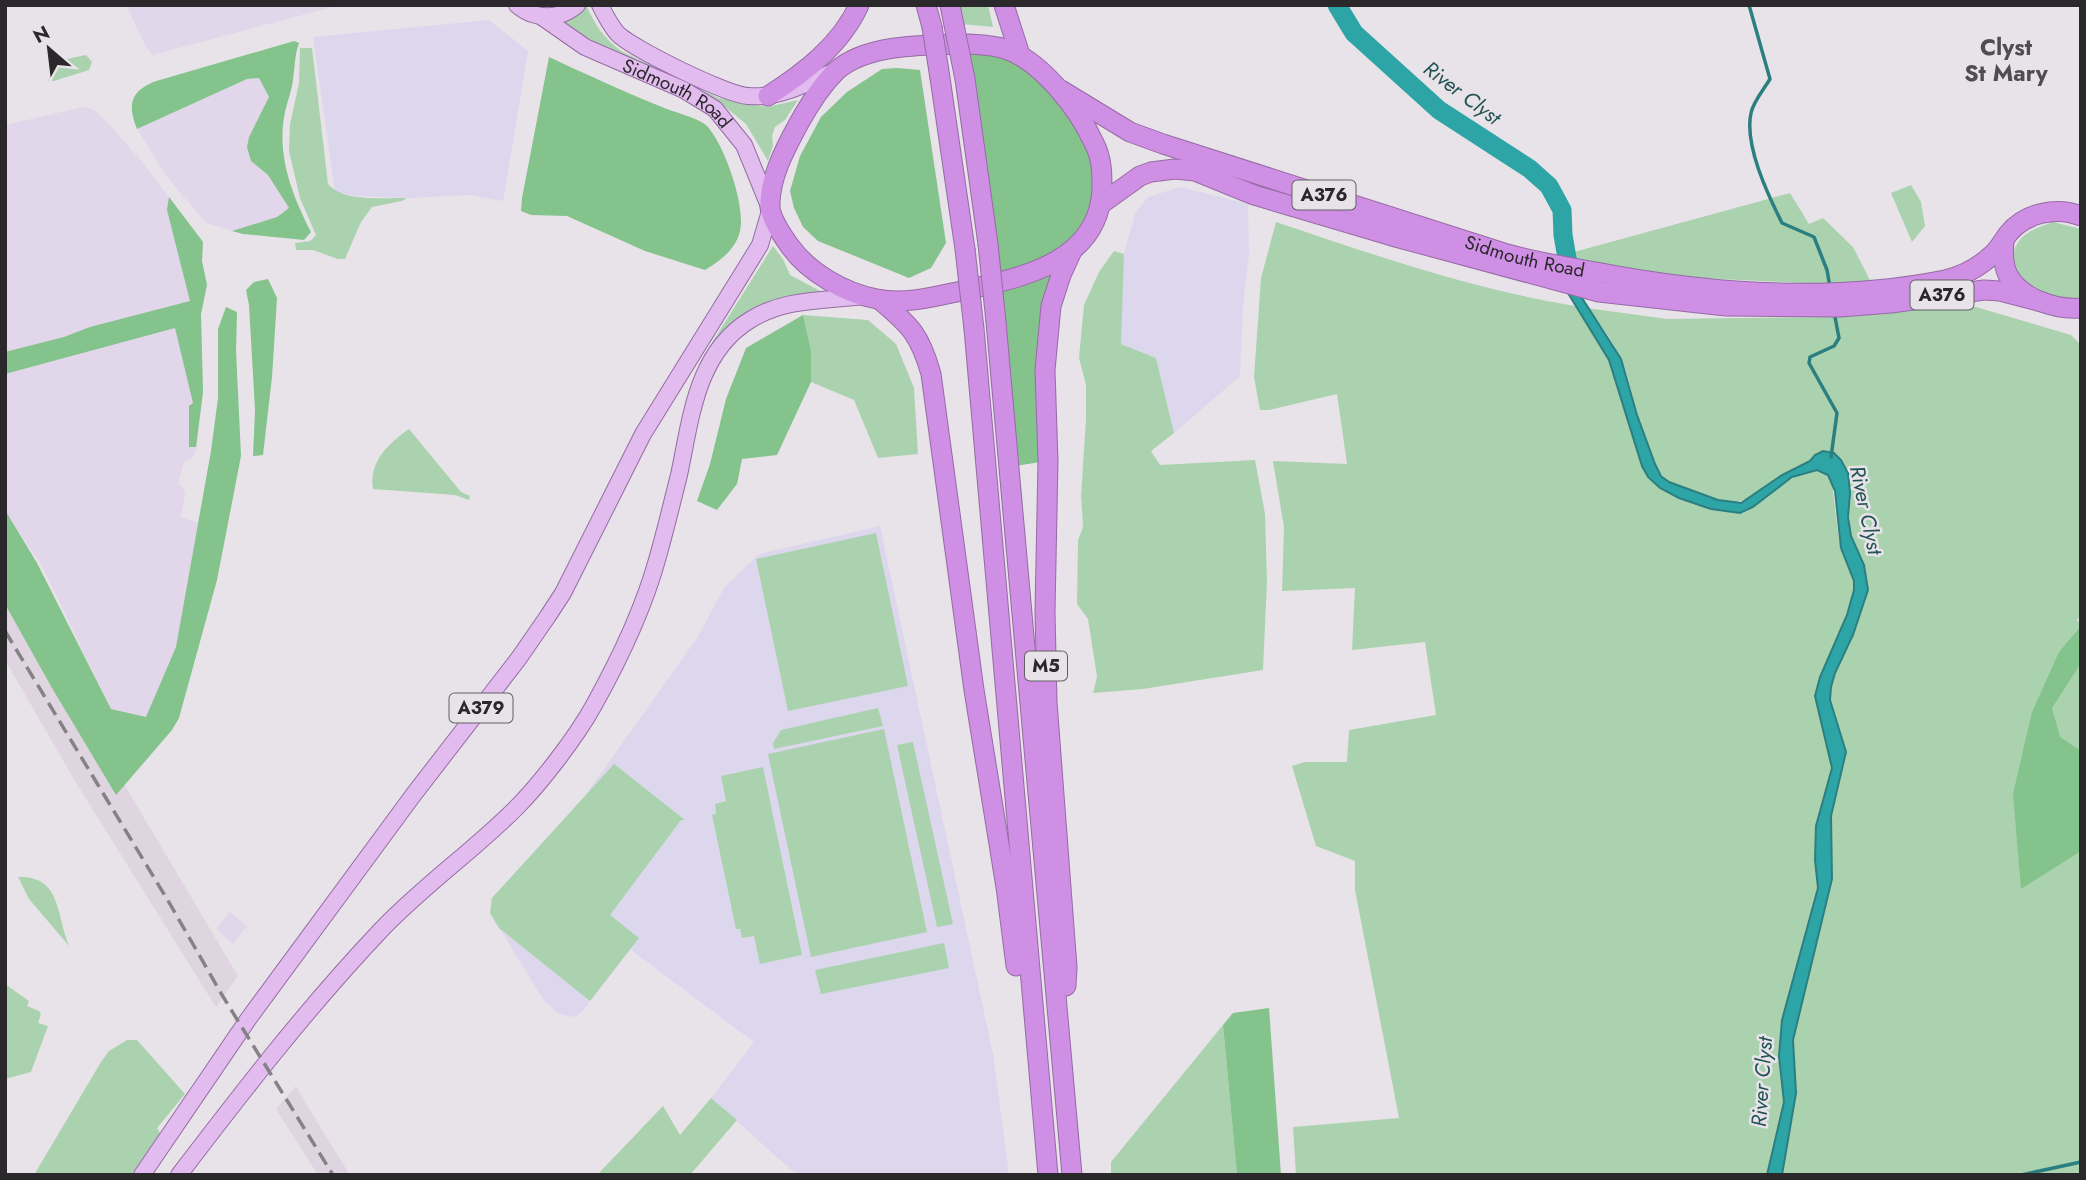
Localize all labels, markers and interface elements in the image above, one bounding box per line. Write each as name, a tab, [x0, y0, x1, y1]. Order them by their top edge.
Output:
north arrow	[14, 14, 84, 84]
text: N	[28, 19, 54, 50]
district label: Clyst St Mary	[1964, 30, 2049, 90]
street label: Sidmouth Road	[618, 51, 738, 134]
water label: River Clyst	[1417, 54, 1508, 133]
road number: A376	[1292, 180, 1356, 210]
street label: Sidmouth Road	[1462, 228, 1587, 283]
road number: A376	[1910, 281, 1974, 310]
water label: River Clyst	[1842, 463, 1890, 558]
road number: M5	[1025, 652, 1067, 680]
road number: A379	[449, 694, 512, 722]
water label: River Clyst	[1744, 1035, 1780, 1128]

